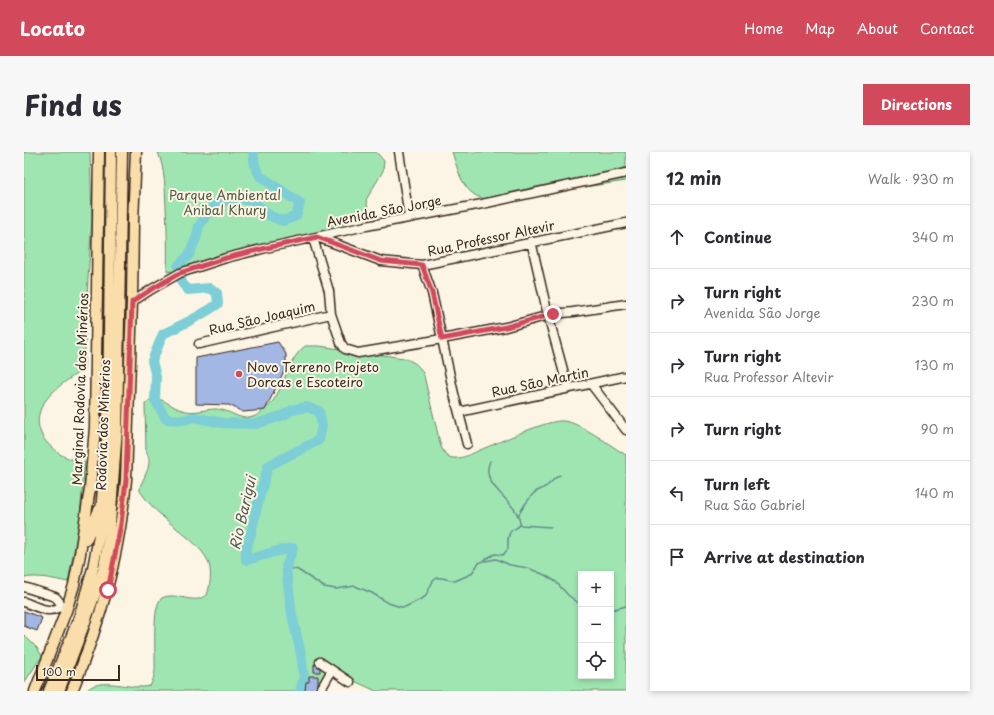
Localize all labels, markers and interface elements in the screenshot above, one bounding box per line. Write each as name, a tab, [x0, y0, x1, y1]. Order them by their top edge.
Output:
text: Locato	[20, 14, 85, 42]
text: Home	[744, 18, 783, 39]
text: Map	[805, 18, 835, 39]
text: About	[857, 18, 898, 39]
text: Contact	[920, 18, 974, 39]
text: Find us	[24, 83, 122, 126]
button: Directions	[863, 84, 970, 125]
text: 12 min	[666, 165, 721, 191]
text: Walk · 930 m	[868, 169, 954, 188]
park label: Parque Ambiental Anibal Khury	[169, 185, 281, 219]
street label: Avenida São Jorge	[325, 190, 443, 231]
street label: Rua Professor Altevir	[426, 215, 556, 260]
text: Continue	[704, 225, 772, 248]
icon: ahead	[666, 226, 688, 248]
text: 340 m	[911, 227, 954, 246]
text: Turn right	[704, 280, 781, 303]
icon: right	[666, 290, 688, 312]
text: 230 m	[912, 291, 954, 310]
street label: Marginal Rodovia dos Minérios	[67, 292, 92, 486]
street label: Rua São Joaquim	[207, 296, 317, 339]
text: Avenida São Jorge	[704, 303, 820, 322]
route end	[544, 305, 562, 323]
text: Turn right	[704, 344, 781, 367]
icon: right	[666, 354, 688, 376]
text: 130 m	[915, 355, 954, 374]
place label: Novo Terreno Projeto Dorcas e Escoteiro	[247, 357, 379, 391]
street label: Rodovia dos Minérios	[91, 359, 114, 491]
street label: Rua São Martin	[490, 362, 590, 401]
text: Rua Professor Altevir	[704, 367, 833, 386]
marker: Novo Terreno Projeto Dorcas e Escoteiro	[234, 369, 244, 379]
text: Turn right	[704, 417, 781, 440]
icon: right	[666, 418, 688, 440]
text: 90 m	[921, 419, 954, 438]
water label: Rio Barigui	[224, 472, 262, 552]
text: Turn left	[704, 472, 770, 495]
icon: left	[666, 482, 688, 504]
text: 140 m	[915, 483, 954, 502]
text: Rua São Gabriel	[704, 495, 805, 514]
text: Arrive at destination	[704, 545, 865, 568]
icon: arrive	[666, 546, 688, 568]
map controls	[578, 571, 614, 679]
button: +	[578, 571, 614, 607]
route start	[99, 581, 117, 599]
button: −	[578, 607, 614, 643]
button: locate	[578, 643, 614, 679]
scale bar	[36, 663, 120, 682]
text: 100 m	[42, 663, 76, 680]

